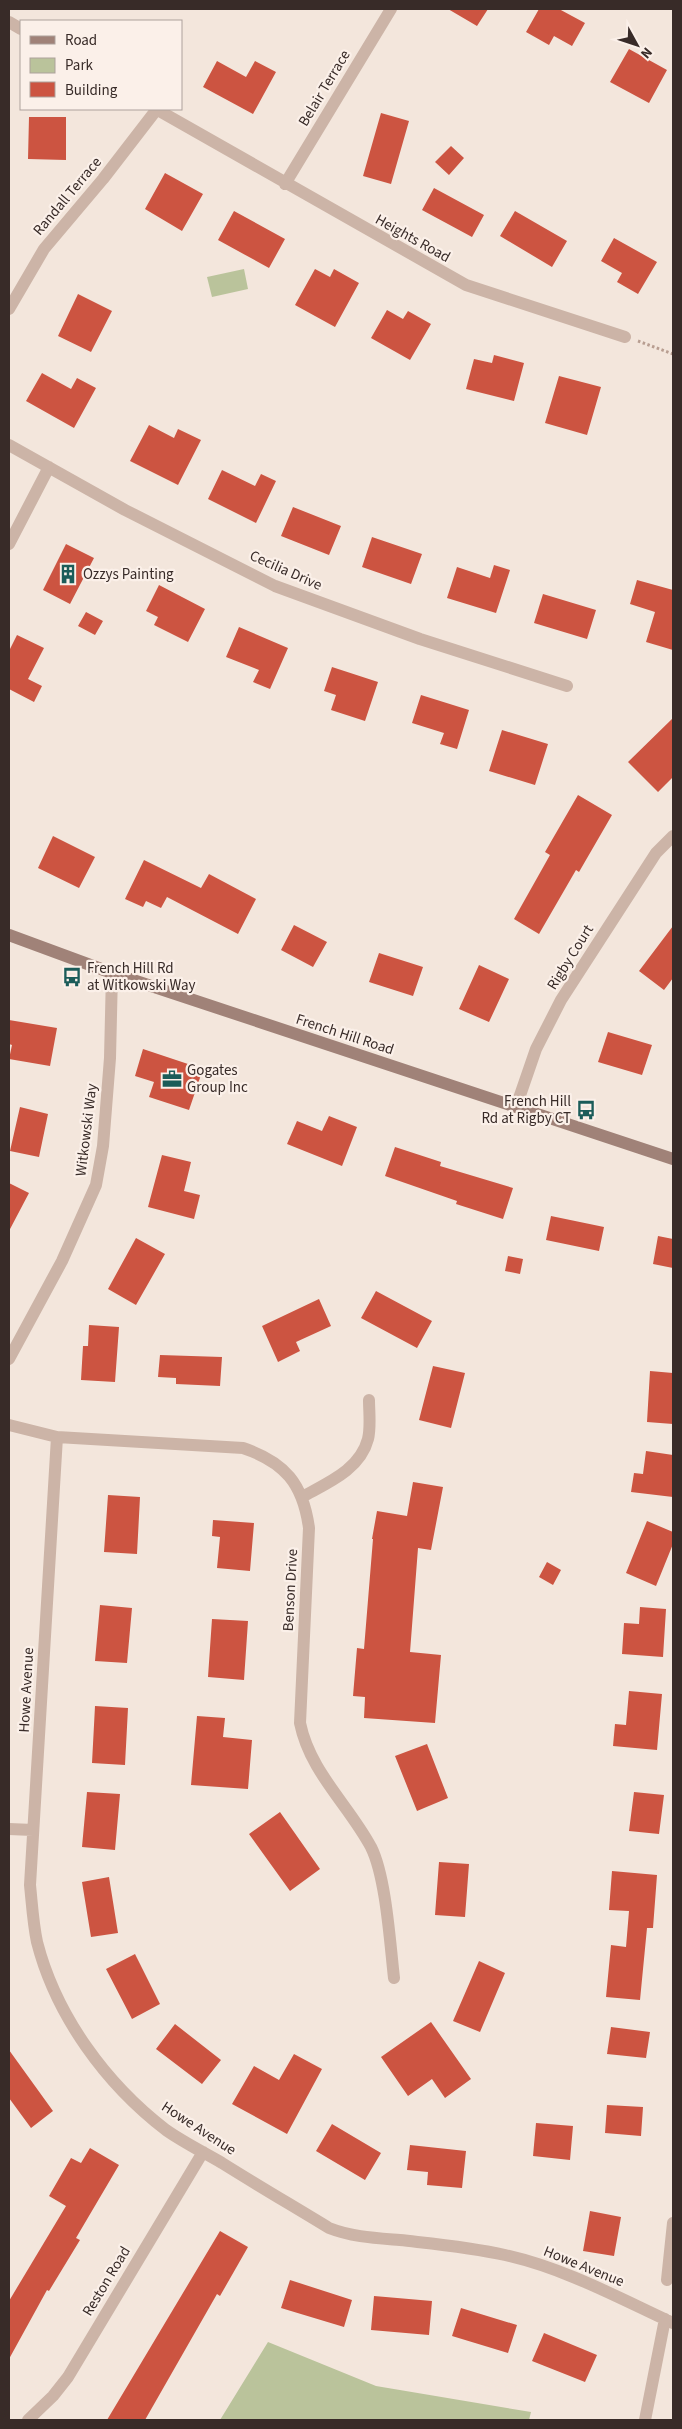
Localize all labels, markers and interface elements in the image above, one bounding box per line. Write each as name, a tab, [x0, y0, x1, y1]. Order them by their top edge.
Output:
legend	[20, 20, 182, 110]
north arrow	[612, 20, 662, 70]
text: Road	[65, 30, 97, 51]
text: N	[636, 43, 657, 63]
street label: Belair Terrace	[293, 46, 355, 130]
text: Park	[65, 55, 94, 76]
text: Building	[65, 80, 118, 101]
street label: Randall Terrace	[28, 152, 107, 240]
street label: Heights Road	[371, 209, 454, 268]
street label: Cecilia Drive	[246, 545, 325, 596]
building icon: Ozzys Painting	[57, 563, 79, 585]
place label: Ozzys Painting	[83, 564, 174, 585]
street label: Rigby Court	[542, 921, 599, 994]
place label: French Hill Rd at Witkowski Way	[87, 958, 196, 996]
bus stop icon: French Hill Rd at Witkowski Way	[61, 966, 83, 988]
street label: French Hill Road	[293, 1009, 397, 1060]
place label: Gogates Group Inc	[187, 1060, 248, 1098]
office icon: Gogates Group Inc	[161, 1068, 183, 1090]
street label: Witkowski Way	[70, 1083, 103, 1178]
place label: French Hill Rd at Rigby CT	[481, 1091, 571, 1129]
bus stop icon: French Hill Rd at Rigby CT	[575, 1099, 597, 1121]
street label: Benson Drive	[278, 1548, 303, 1632]
street label: Howe Avenue	[14, 1647, 39, 1733]
street label: Howe Avenue	[157, 2096, 240, 2160]
street label: Howe Avenue	[540, 2241, 627, 2292]
street label: Reston Road	[77, 2242, 136, 2320]

